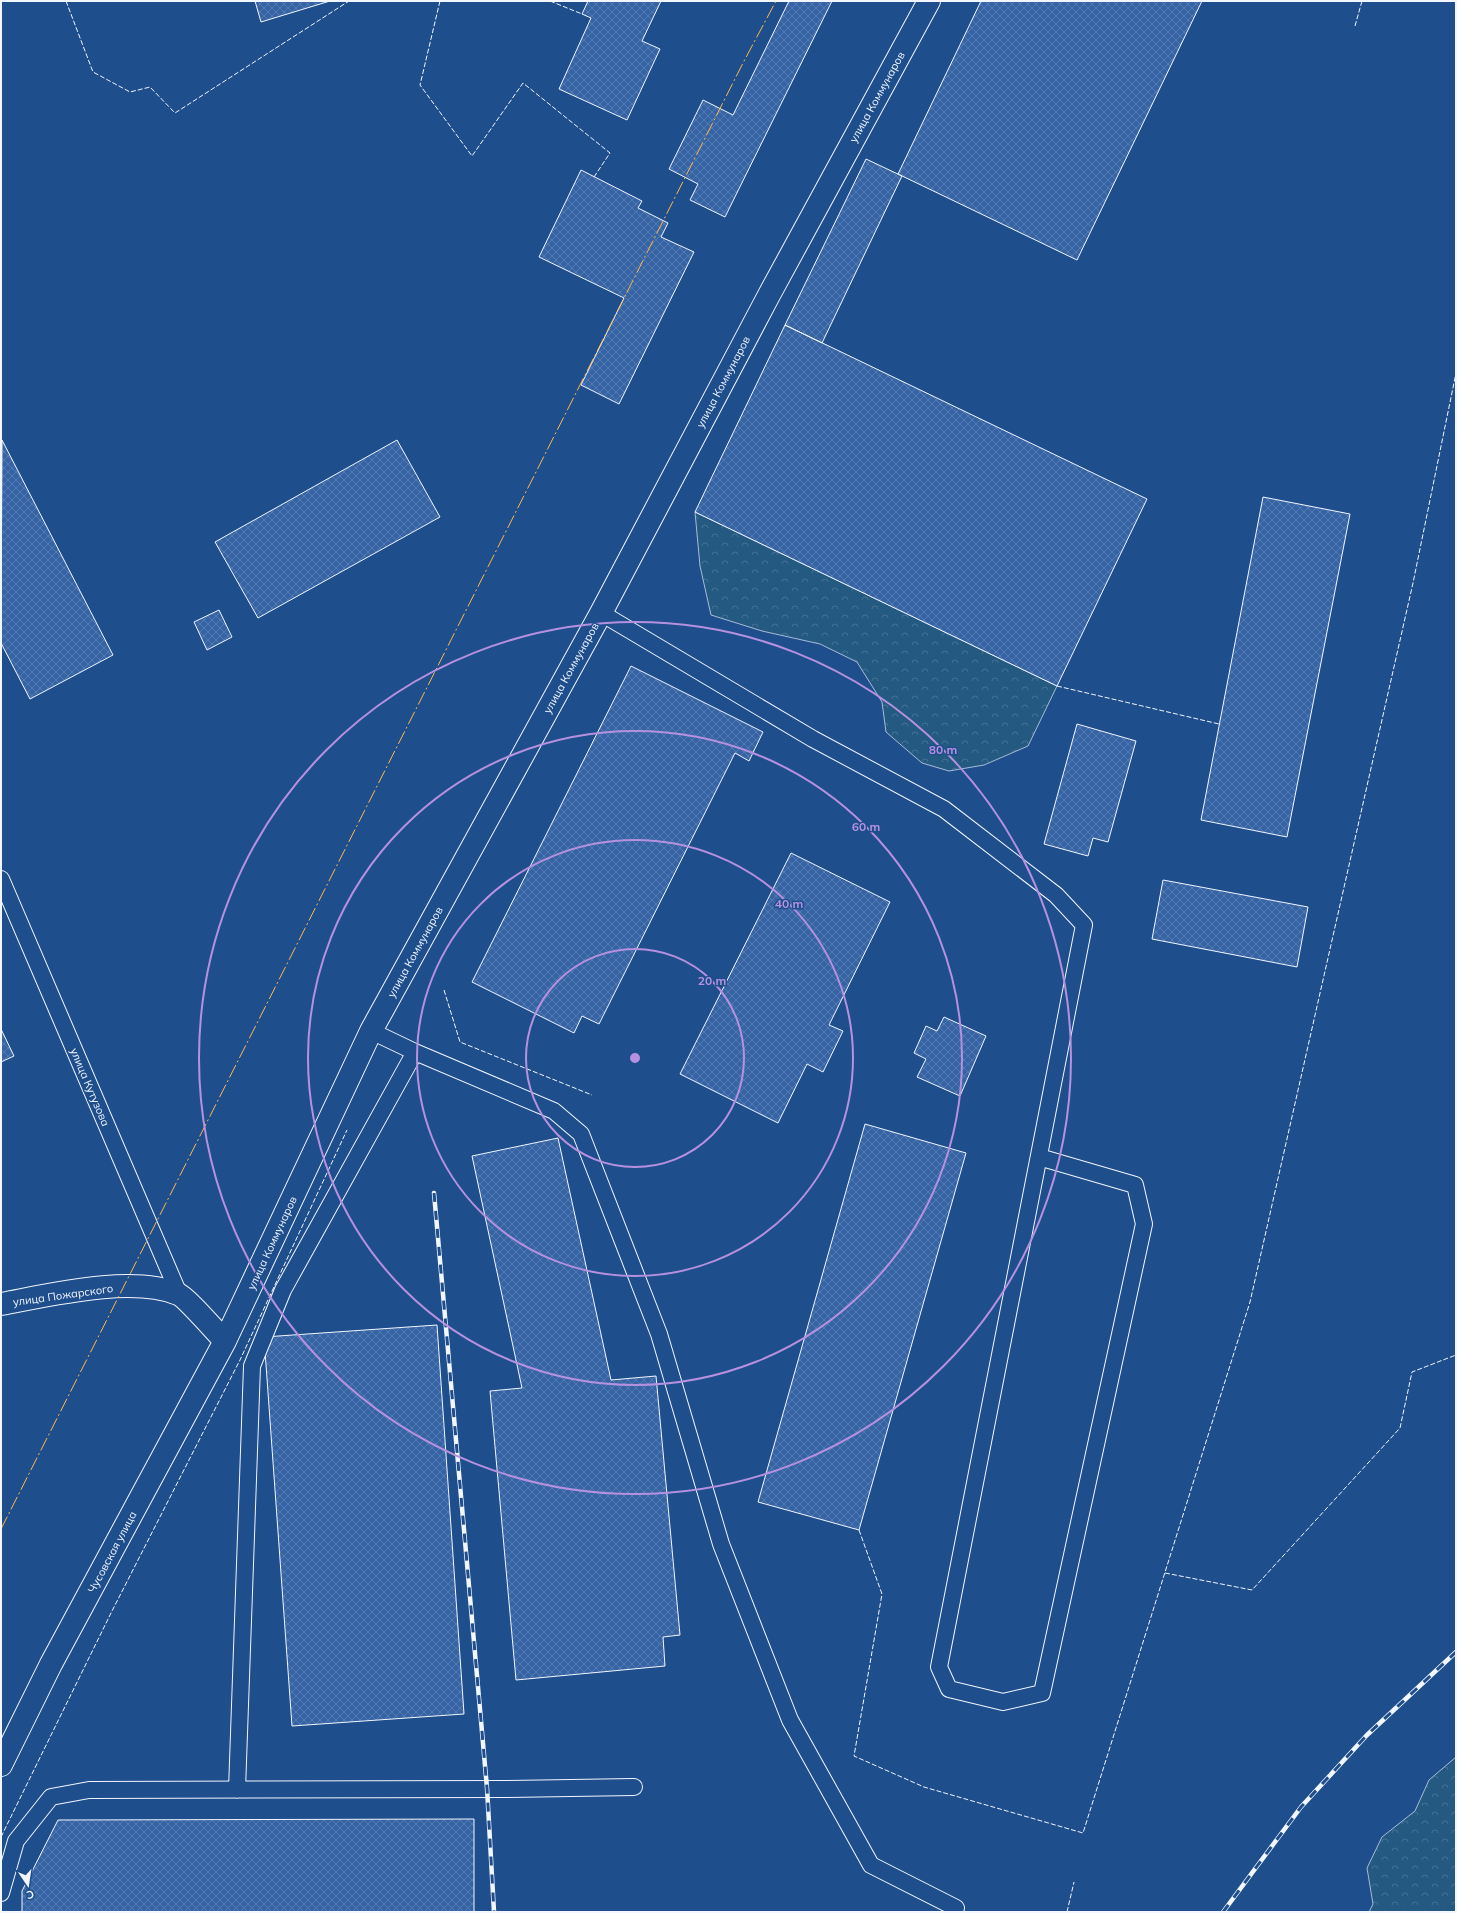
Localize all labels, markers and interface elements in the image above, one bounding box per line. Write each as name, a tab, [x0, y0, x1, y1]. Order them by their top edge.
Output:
street label: улица Коммунаров	[846, 49, 908, 145]
street label: улица Коммунаров	[693, 334, 753, 430]
street label: улица Коммунаров	[540, 620, 602, 716]
text: 80 m	[929, 742, 957, 757]
text: 60 m	[852, 819, 880, 834]
text: 40 m	[775, 896, 803, 911]
street label: улица Коммунаров	[384, 904, 446, 1000]
text: 20 m	[698, 973, 726, 988]
street label: улица Кутузова	[67, 1046, 113, 1128]
centre of rings	[628, 1051, 642, 1065]
street label: улица Коммунаров	[244, 1194, 300, 1292]
street label: улица Пожарского	[12, 1281, 114, 1309]
street label: Чусовская улица	[85, 1509, 139, 1595]
north arrow	[8, 1865, 48, 1905]
text: С	[25, 1887, 36, 1903]

